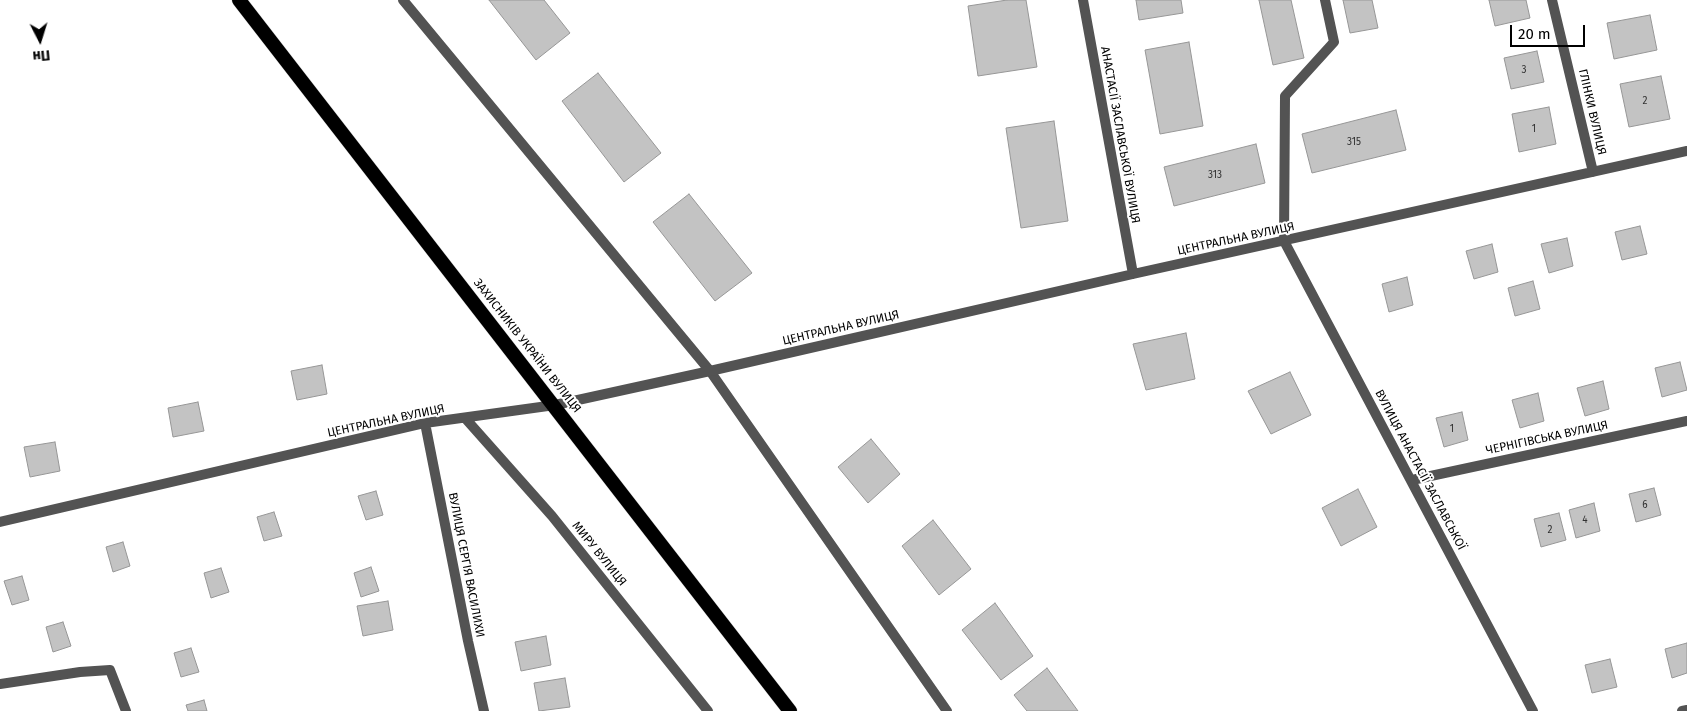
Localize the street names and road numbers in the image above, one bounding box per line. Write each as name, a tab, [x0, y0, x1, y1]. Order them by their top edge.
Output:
street label: АНАСТАСІЇ ЗАСЛАВСЬКОЇ ВУЛИЦЯ	[1097, 45, 1143, 225]
street label: ГЛІНКИ ВУЛИЦЯ	[1575, 68, 1609, 156]
street label: ЦЕНТРАЛЬНА ВУЛИЦЯ	[1176, 220, 1296, 258]
street label: ЗАХИСНИКІВ УКРАЇНИ ВУЛИЦЯ	[470, 276, 584, 416]
street label: ЦЕНТРАЛЬНА ВУЛИЦЯ	[781, 308, 901, 348]
street label: ВУЛИЦЯ АНАСТАСІЇ ЗАСЛАВСЬКОЇ	[1371, 387, 1469, 553]
street label: ЦЕНТРАЛЬНА ВУЛИЦЯ	[326, 402, 446, 440]
street label: ЧЕРНІГІВСЬКА ВУЛИЦЯ	[1485, 418, 1609, 458]
street label: ВУЛИЦЯ СЕРГІЯ ВАСИЛИХИ	[445, 491, 487, 639]
street label: МИРУ ВУЛИЦЯ	[569, 519, 629, 589]

